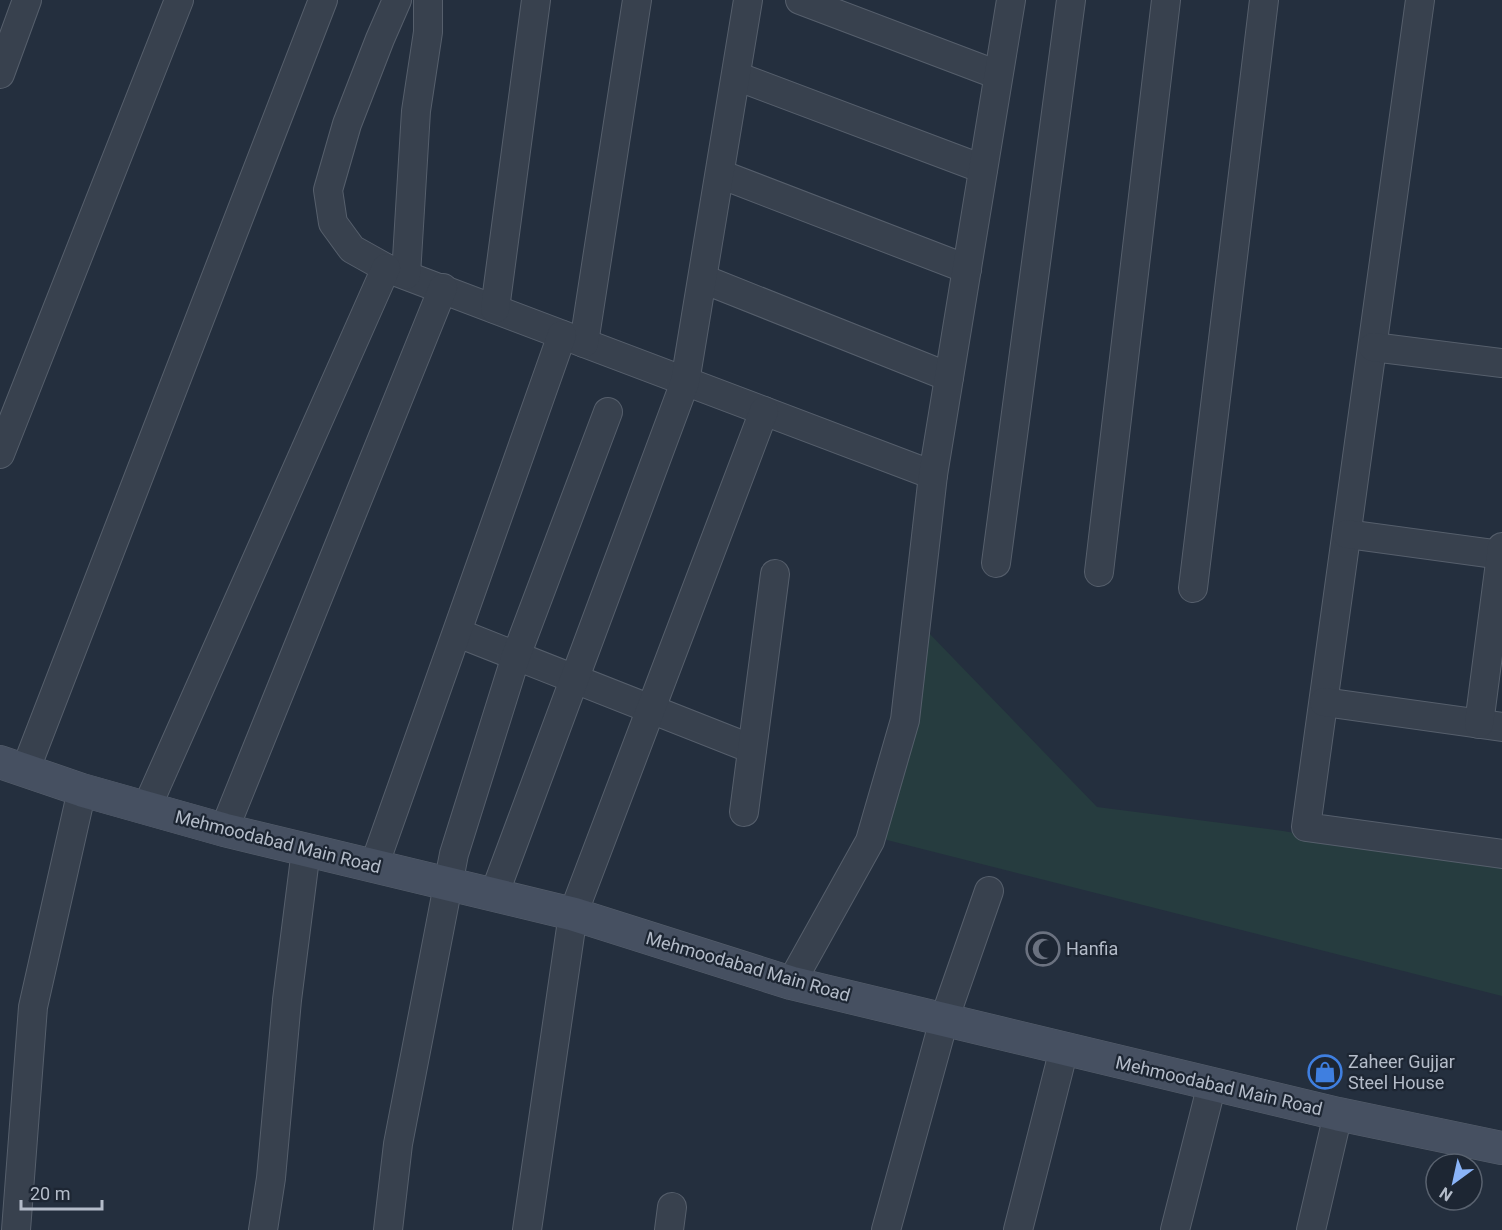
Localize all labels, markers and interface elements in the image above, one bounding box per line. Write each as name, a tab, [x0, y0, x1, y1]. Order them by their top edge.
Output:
street label: Mehmoodabad Main Road	[173, 806, 383, 877]
street label: Mehmoodabad Main Road	[644, 927, 853, 1006]
mosque icon: Hanfia	[1025, 931, 1061, 967]
place label: Hanfia	[1066, 938, 1118, 959]
street label: Mehmoodabad Main Road	[1114, 1051, 1325, 1120]
place label: Zaheer Gujjar Steel House	[1348, 1051, 1455, 1093]
shop icon: Zaheer Gujjar Steel House	[1307, 1054, 1343, 1090]
north arrow	[1424, 1152, 1484, 1212]
scale bar	[21, 1173, 102, 1211]
text: 20 m	[30, 1183, 70, 1204]
text: N	[1436, 1183, 1456, 1205]

